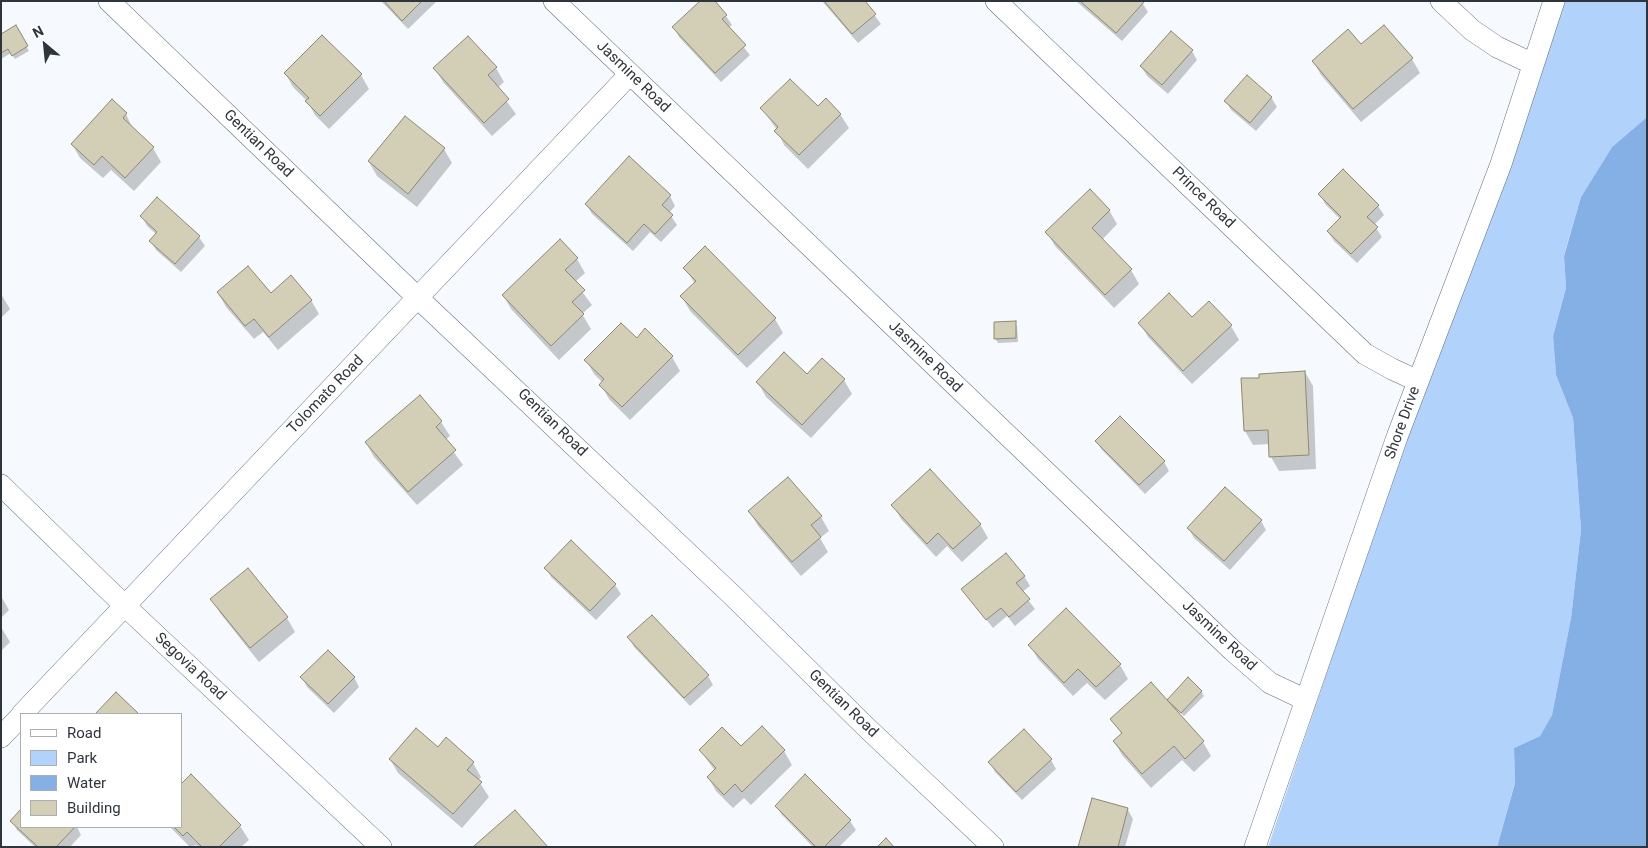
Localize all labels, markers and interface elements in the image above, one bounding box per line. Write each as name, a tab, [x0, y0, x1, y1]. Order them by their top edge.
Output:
north arrow	[20, 20, 70, 70]
text: N	[30, 22, 46, 41]
street label: Jasmine Road	[592, 37, 674, 117]
street label: Gentian Road	[220, 106, 296, 182]
street label: Prince Road	[1168, 164, 1238, 232]
street label: Jasmine Road	[884, 317, 966, 397]
street label: Tolomato Road	[284, 352, 368, 438]
street label: Shore Drive	[1382, 384, 1424, 462]
street label: Gentian Road	[514, 385, 590, 461]
street label: Jasmine Road	[1178, 597, 1260, 675]
street label: Segovia Road	[151, 629, 229, 705]
street label: Gentian Road	[805, 666, 881, 742]
legend	[20, 713, 182, 828]
text: Road	[67, 724, 101, 742]
text: Park	[67, 749, 97, 767]
text: Water	[67, 774, 106, 792]
text: Building	[67, 799, 121, 817]

